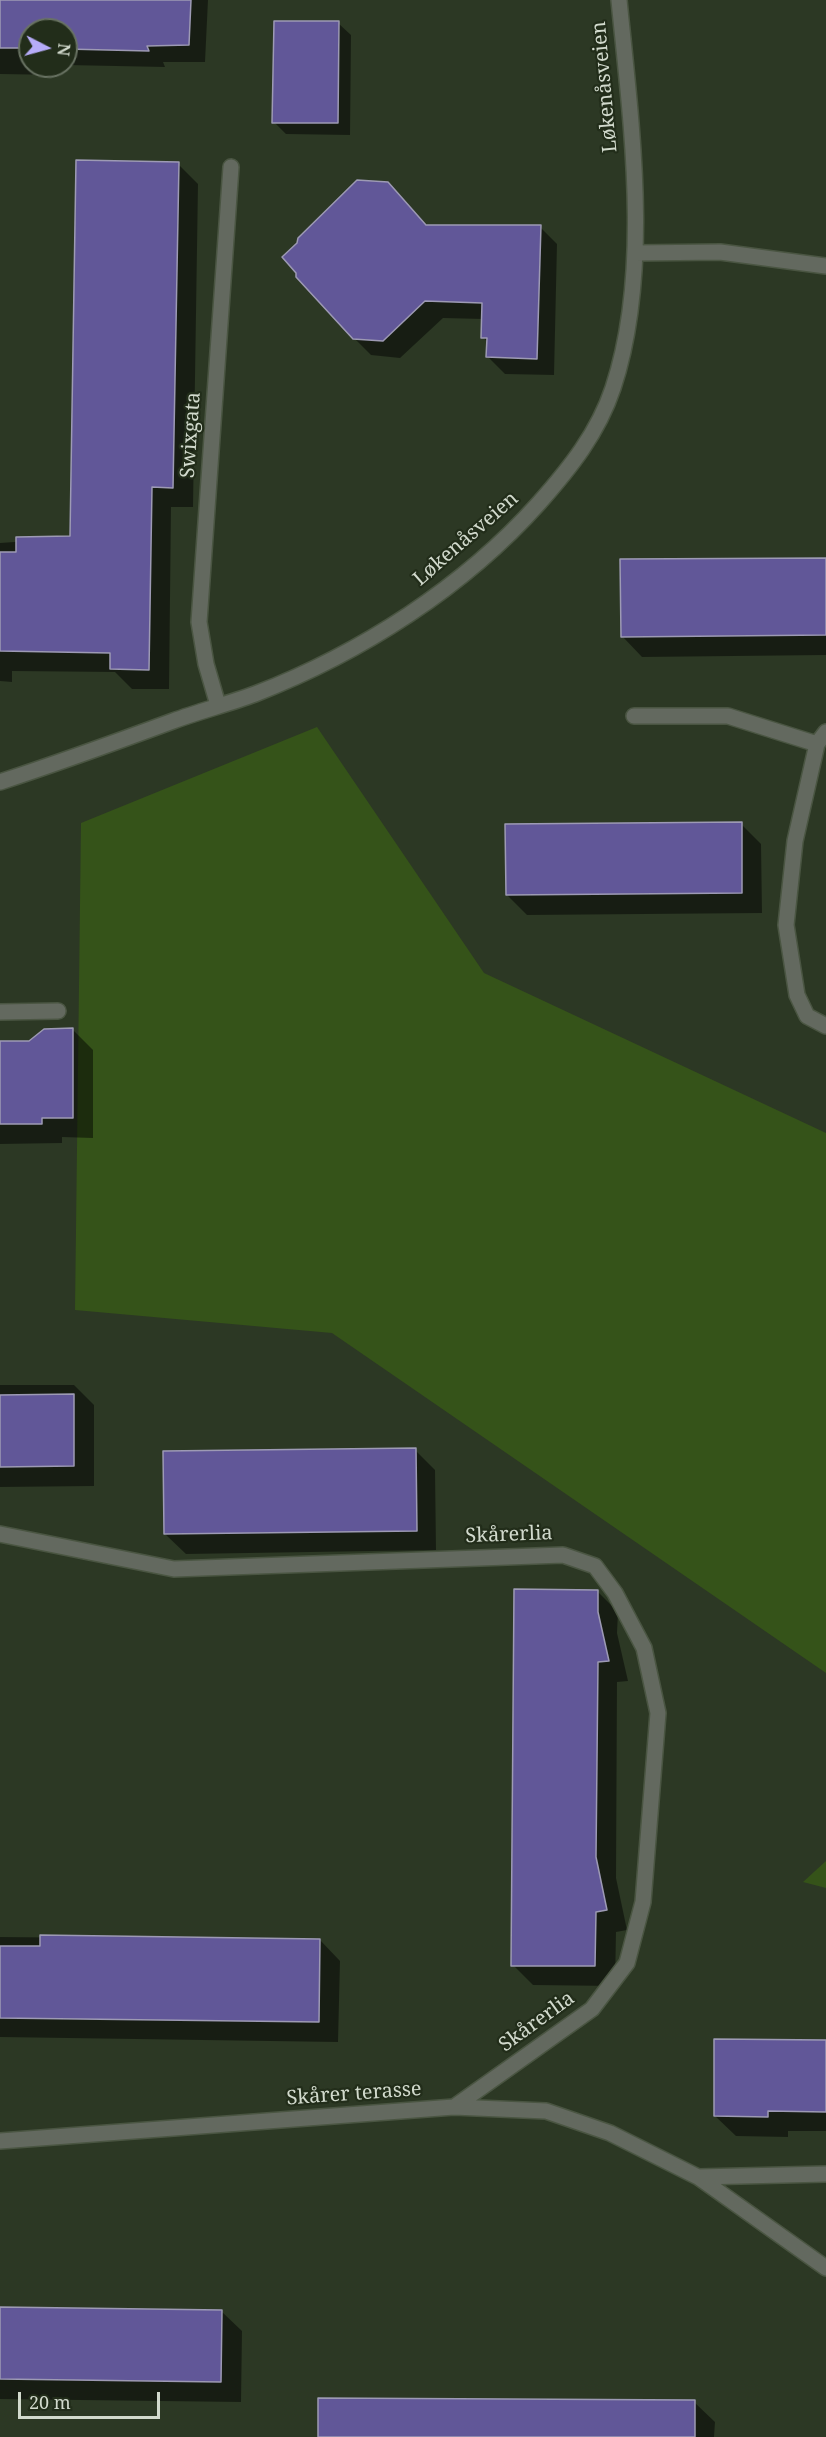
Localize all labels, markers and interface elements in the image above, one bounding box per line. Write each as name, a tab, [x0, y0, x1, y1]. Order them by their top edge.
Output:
north arrow	[18, 18, 78, 78]
street label: Løkenåsveien	[587, 20, 623, 154]
text: N	[52, 42, 76, 57]
street label: Swixgata	[176, 391, 206, 479]
street label: Løkenåsveien	[409, 487, 523, 591]
street label: Skårerlia	[465, 1521, 553, 1549]
street label: Skårerlia	[495, 1987, 579, 2057]
street label: Skårer terasse	[286, 2077, 422, 2111]
scale bar	[21, 2380, 164, 2418]
text: 20 m	[29, 2390, 71, 2414]

